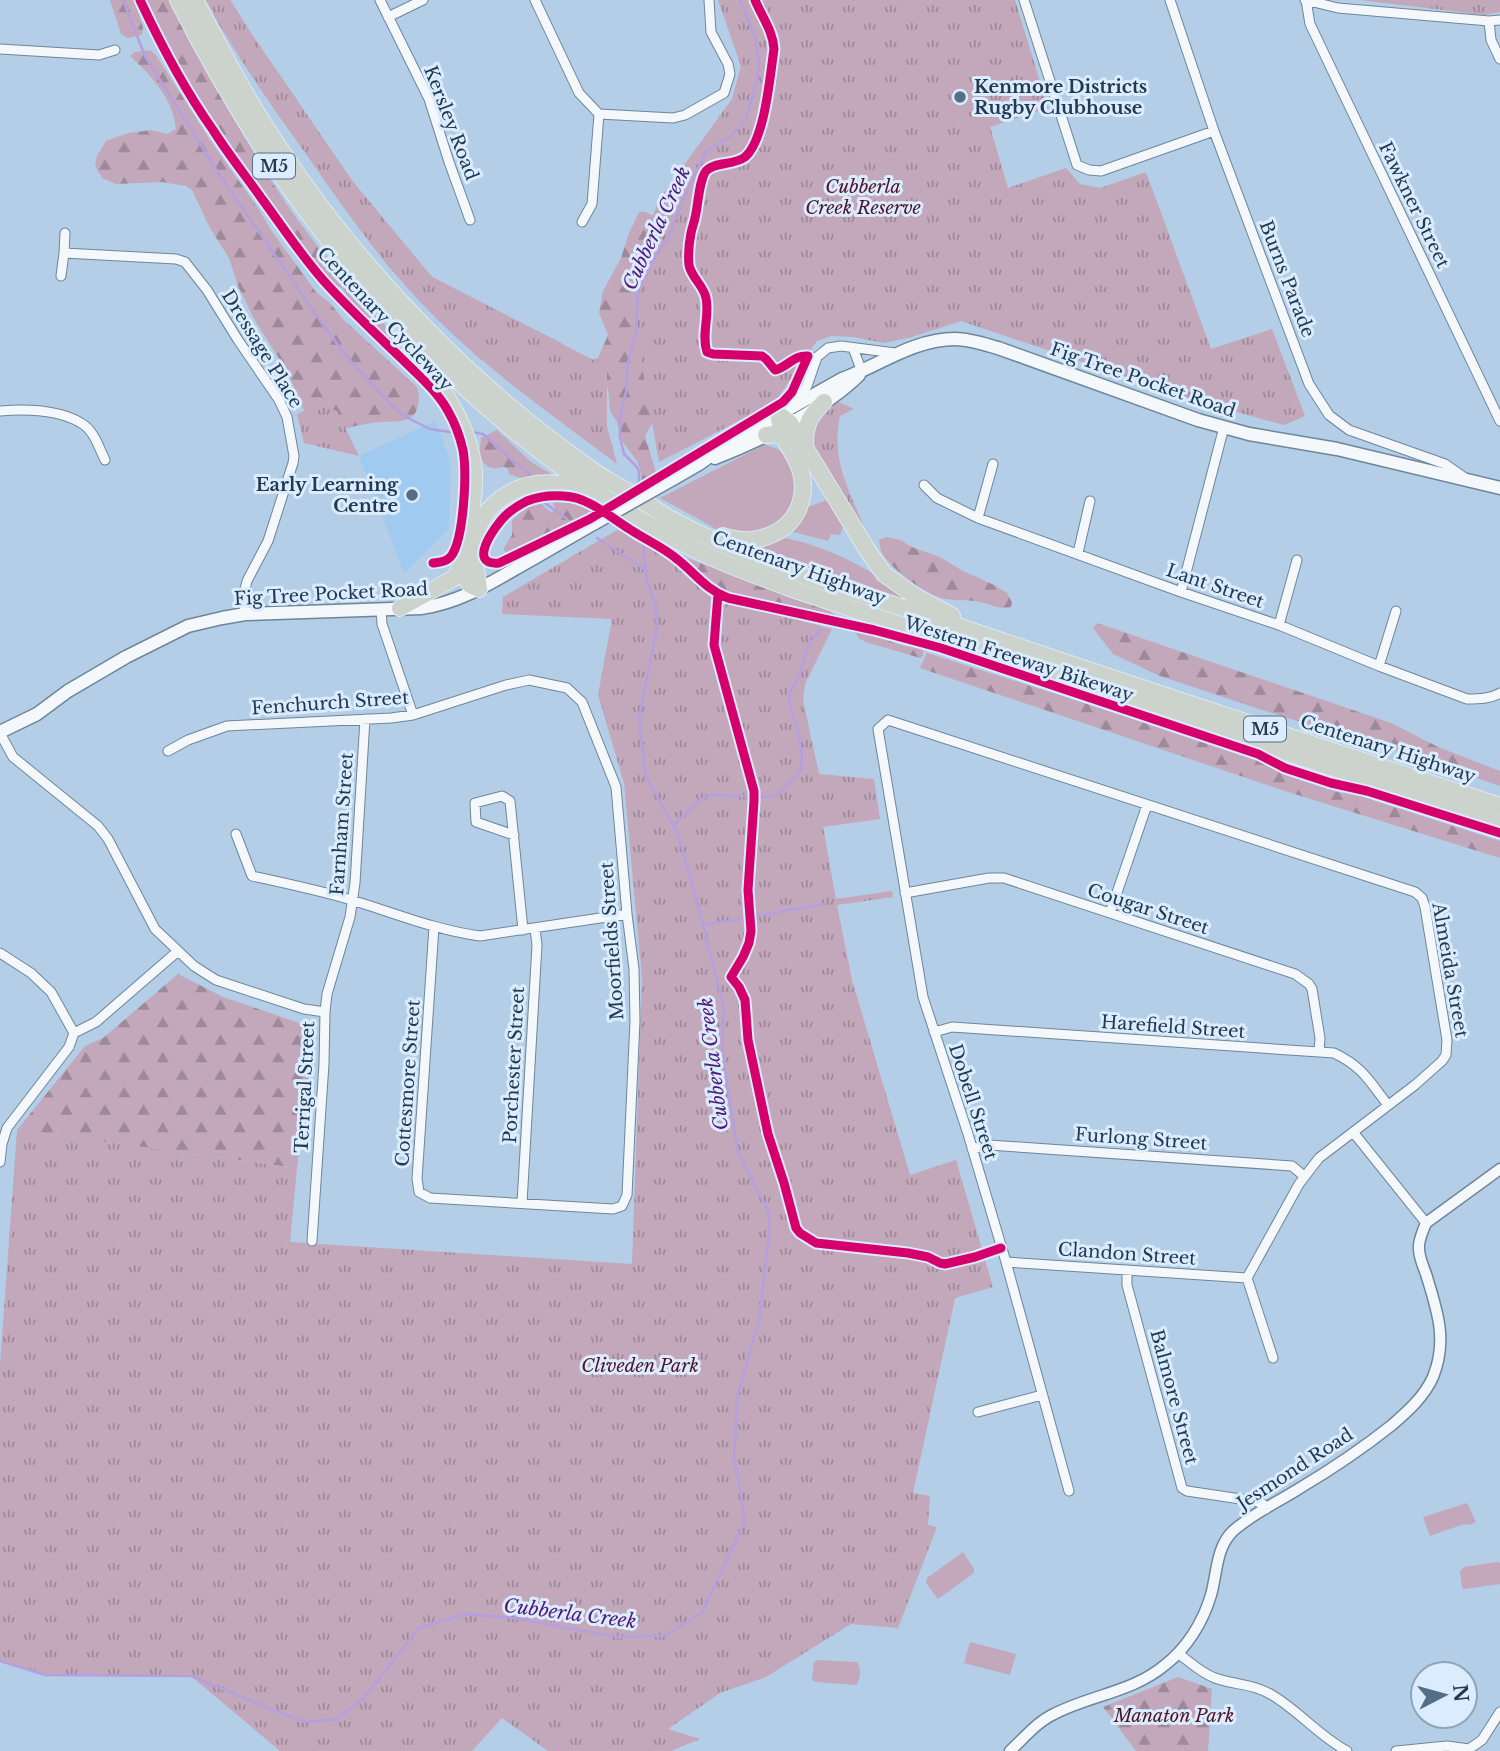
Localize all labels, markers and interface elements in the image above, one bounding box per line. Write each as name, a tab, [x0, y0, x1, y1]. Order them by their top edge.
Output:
street label: Kersley Road	[419, 63, 483, 183]
place label: Kenmore Districts Rugby Clubhouse	[974, 76, 1147, 119]
marker: Kenmore Districts Rugby Clubhouse	[952, 89, 968, 105]
street label: Fawkner Street	[1374, 138, 1454, 272]
road number: M5	[253, 154, 295, 178]
water label: Cubberla Creek	[618, 163, 695, 294]
park label: Cubberla Creek Reserve	[805, 176, 921, 219]
street label: Burns Parade	[1255, 218, 1319, 340]
street label: Centenary Cycleway	[313, 242, 458, 396]
street label: Dressage Place	[217, 286, 307, 412]
street label: Fig Tree Pocket Road	[1047, 338, 1239, 422]
place label: Early Learning Centre	[256, 474, 399, 517]
marker: Early Learning Centre	[404, 487, 420, 503]
street label: Centenary Highway	[709, 526, 889, 610]
street label: Lant Street	[1163, 559, 1267, 613]
street label: Fig Tree Pocket Road	[233, 578, 429, 610]
street label: Western Freeway Bikeway	[901, 611, 1137, 707]
street label: Fenchurch Street	[250, 687, 410, 719]
street label: Centenary Highway	[1297, 710, 1479, 788]
road number: M5	[1244, 716, 1286, 742]
street label: Farnham Street	[326, 752, 358, 896]
street label: Moorfields Street	[595, 861, 629, 1021]
street label: Cougar Street	[1084, 879, 1212, 939]
street label: Almeida Street	[1427, 900, 1473, 1039]
street label: Porchester Street	[499, 986, 529, 1144]
water label: Cubberla Creek	[694, 996, 733, 1132]
street label: Cottesmore Street	[391, 999, 425, 1167]
street label: Harefield Street	[1100, 1011, 1246, 1043]
street label: Terrigal Street	[291, 1020, 319, 1154]
street label: Dobell Street	[944, 1041, 1002, 1163]
street label: Furlong Street	[1074, 1123, 1208, 1155]
street label: Clandon Street	[1057, 1238, 1197, 1270]
street label: Balmore Street	[1145, 1327, 1203, 1467]
park label: Cliveden Park	[581, 1355, 699, 1377]
street label: Jesmond Road	[1231, 1423, 1357, 1516]
water label: Cubberla Creek	[502, 1594, 638, 1633]
north arrow	[1409, 1660, 1479, 1730]
text: N	[1448, 1683, 1473, 1703]
park label: Manaton Park	[1113, 1705, 1234, 1727]

